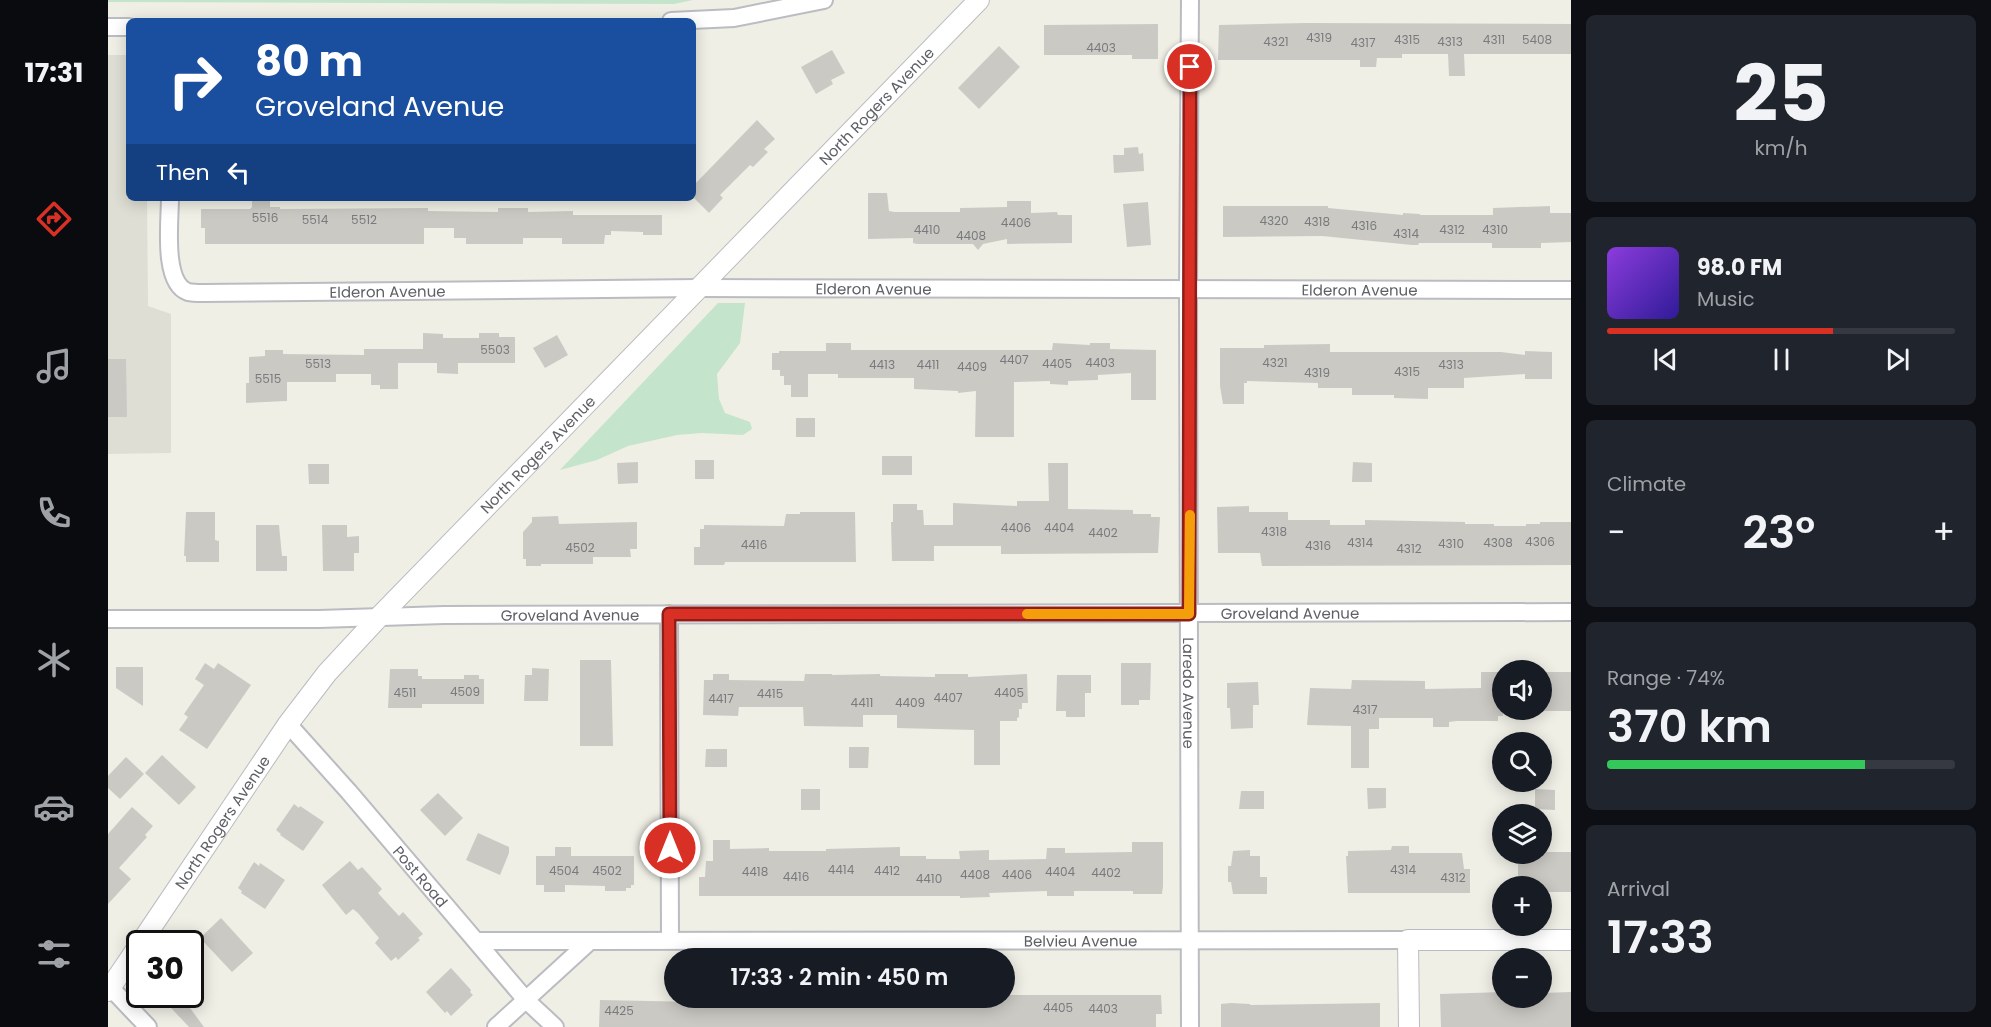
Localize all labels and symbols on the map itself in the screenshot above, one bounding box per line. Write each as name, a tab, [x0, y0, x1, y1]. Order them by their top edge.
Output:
house number: 4319	[1306, 29, 1332, 46]
house number: 4315	[1394, 31, 1420, 48]
house number: 4311	[1483, 31, 1505, 48]
house number: 5408	[1522, 31, 1552, 48]
house number: 4321	[1263, 33, 1289, 50]
house number: 4313	[1437, 33, 1463, 50]
house number: 4317	[1350, 34, 1376, 51]
house number: 4403	[1086, 39, 1116, 56]
pin	[1164, 41, 1215, 92]
street label: North Rogers Avenue	[814, 42, 938, 169]
house number: 5516	[252, 209, 278, 226]
house number: 5514	[302, 211, 329, 228]
house number: 5512	[351, 211, 377, 228]
house number: 4320	[1259, 212, 1289, 229]
house number: 4318	[1304, 213, 1330, 230]
house number: 4406	[1001, 214, 1031, 231]
house number: 4316	[1351, 217, 1377, 234]
house number: 4410	[914, 221, 940, 238]
house number: 4312	[1439, 221, 1465, 238]
house number: 4310	[1482, 221, 1508, 238]
house number: 4314	[1393, 225, 1419, 242]
house number: 4408	[956, 227, 986, 244]
street label: Elderon Avenue	[815, 278, 932, 299]
street label: Elderon Avenue	[1301, 279, 1418, 300]
street label: Elderon Avenue	[329, 280, 446, 302]
house number: 5503	[480, 341, 510, 358]
house number: 4407	[999, 351, 1029, 368]
house number: 4403	[1085, 354, 1115, 371]
house number: 4321	[1262, 354, 1288, 371]
house number: 5513	[305, 355, 331, 372]
house number: 4405	[1042, 355, 1072, 372]
house number: 4413	[869, 356, 895, 373]
house number: 4411	[917, 356, 939, 373]
house number: 4313	[1438, 356, 1464, 373]
house number: 4409	[957, 358, 987, 375]
house number: 4315	[1394, 363, 1420, 380]
house number: 4319	[1304, 364, 1330, 381]
house number: 5515	[255, 370, 281, 387]
street label: North Rogers Avenue	[475, 391, 600, 518]
house number: 4406	[1001, 519, 1031, 536]
house number: 4404	[1044, 519, 1075, 536]
house number: 4318	[1261, 523, 1287, 540]
house number: 4402	[1088, 524, 1118, 541]
house number: 4306	[1525, 533, 1555, 550]
house number: 4314	[1347, 534, 1373, 551]
house number: 4308	[1483, 534, 1513, 551]
house number: 4310	[1438, 535, 1464, 552]
house number: 4416	[741, 536, 767, 553]
house number: 4316	[1305, 537, 1331, 554]
house number: 4502	[565, 539, 595, 556]
house number: 4312	[1396, 540, 1422, 557]
street label: Groveland Avenue	[1221, 602, 1359, 623]
street label: Groveland Avenue	[501, 604, 639, 625]
street label: Laredo Avenue	[1178, 637, 1200, 749]
house number: 4509	[450, 683, 480, 700]
house number: 4511	[394, 684, 416, 701]
house number: 4405	[994, 684, 1024, 701]
house number: 4415	[757, 685, 783, 702]
house number: 4407	[933, 689, 963, 706]
house number: 4417	[708, 690, 734, 707]
house number: 4411	[851, 694, 873, 711]
house number: 4409	[895, 694, 925, 711]
house number: 4317	[1352, 701, 1378, 718]
street label: North Rogers Avenue	[170, 751, 275, 893]
position arrow	[638, 816, 702, 880]
street label: Post Road	[389, 841, 453, 911]
house number: 4414	[828, 861, 855, 878]
house number: 4314	[1390, 861, 1416, 878]
house number: 4504	[549, 862, 580, 879]
house number: 4502	[592, 862, 622, 879]
house number: 4412	[874, 862, 900, 879]
house number: 4418	[742, 863, 768, 880]
house number: 4404	[1045, 863, 1076, 880]
house number: 4402	[1091, 864, 1121, 881]
house number: 4408	[960, 866, 990, 883]
house number: 4406	[1002, 866, 1032, 883]
house number: 4416	[783, 868, 809, 885]
house number: 4312	[1440, 869, 1466, 886]
house number: 4410	[916, 870, 942, 887]
speed limit sign: 30	[126, 930, 204, 1008]
street label: Belvieu Avenue	[1024, 930, 1137, 951]
house number: 4405	[1043, 999, 1073, 1016]
house number: 4403	[1088, 1000, 1118, 1017]
house number: 4425	[604, 1002, 634, 1019]

